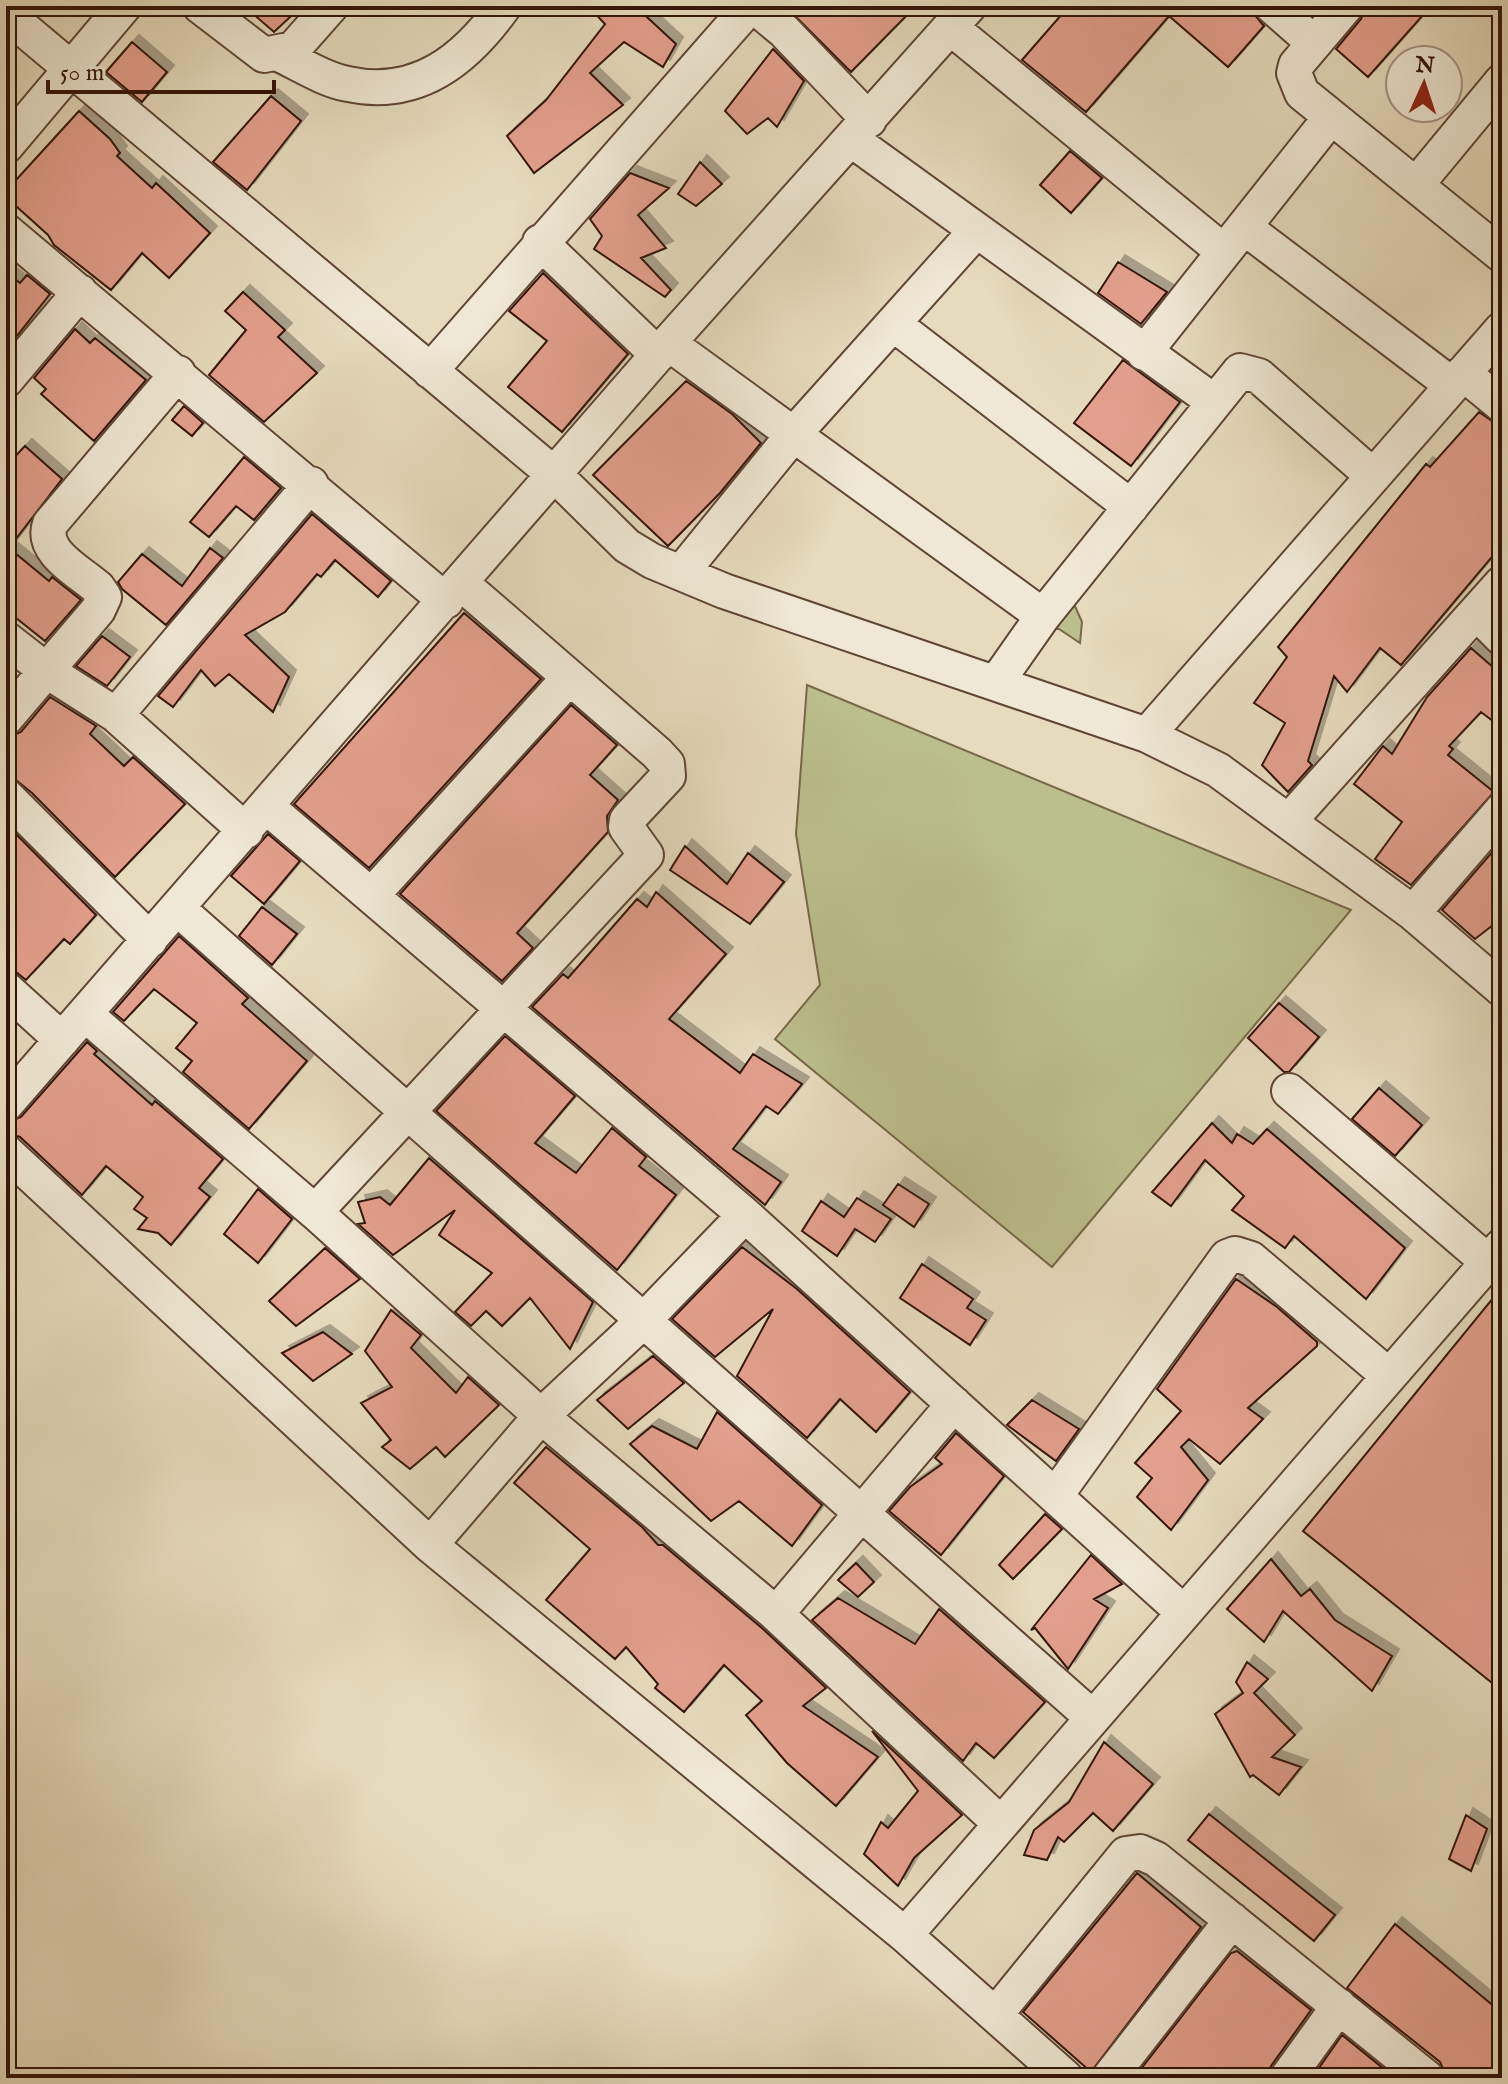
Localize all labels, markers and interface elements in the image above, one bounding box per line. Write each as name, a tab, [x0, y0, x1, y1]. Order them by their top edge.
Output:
scale bar	[48, 44, 274, 94]
north arrow	[1384, 44, 1464, 124]
text: N	[1414, 51, 1435, 81]
text: 50 m	[60, 58, 104, 89]

